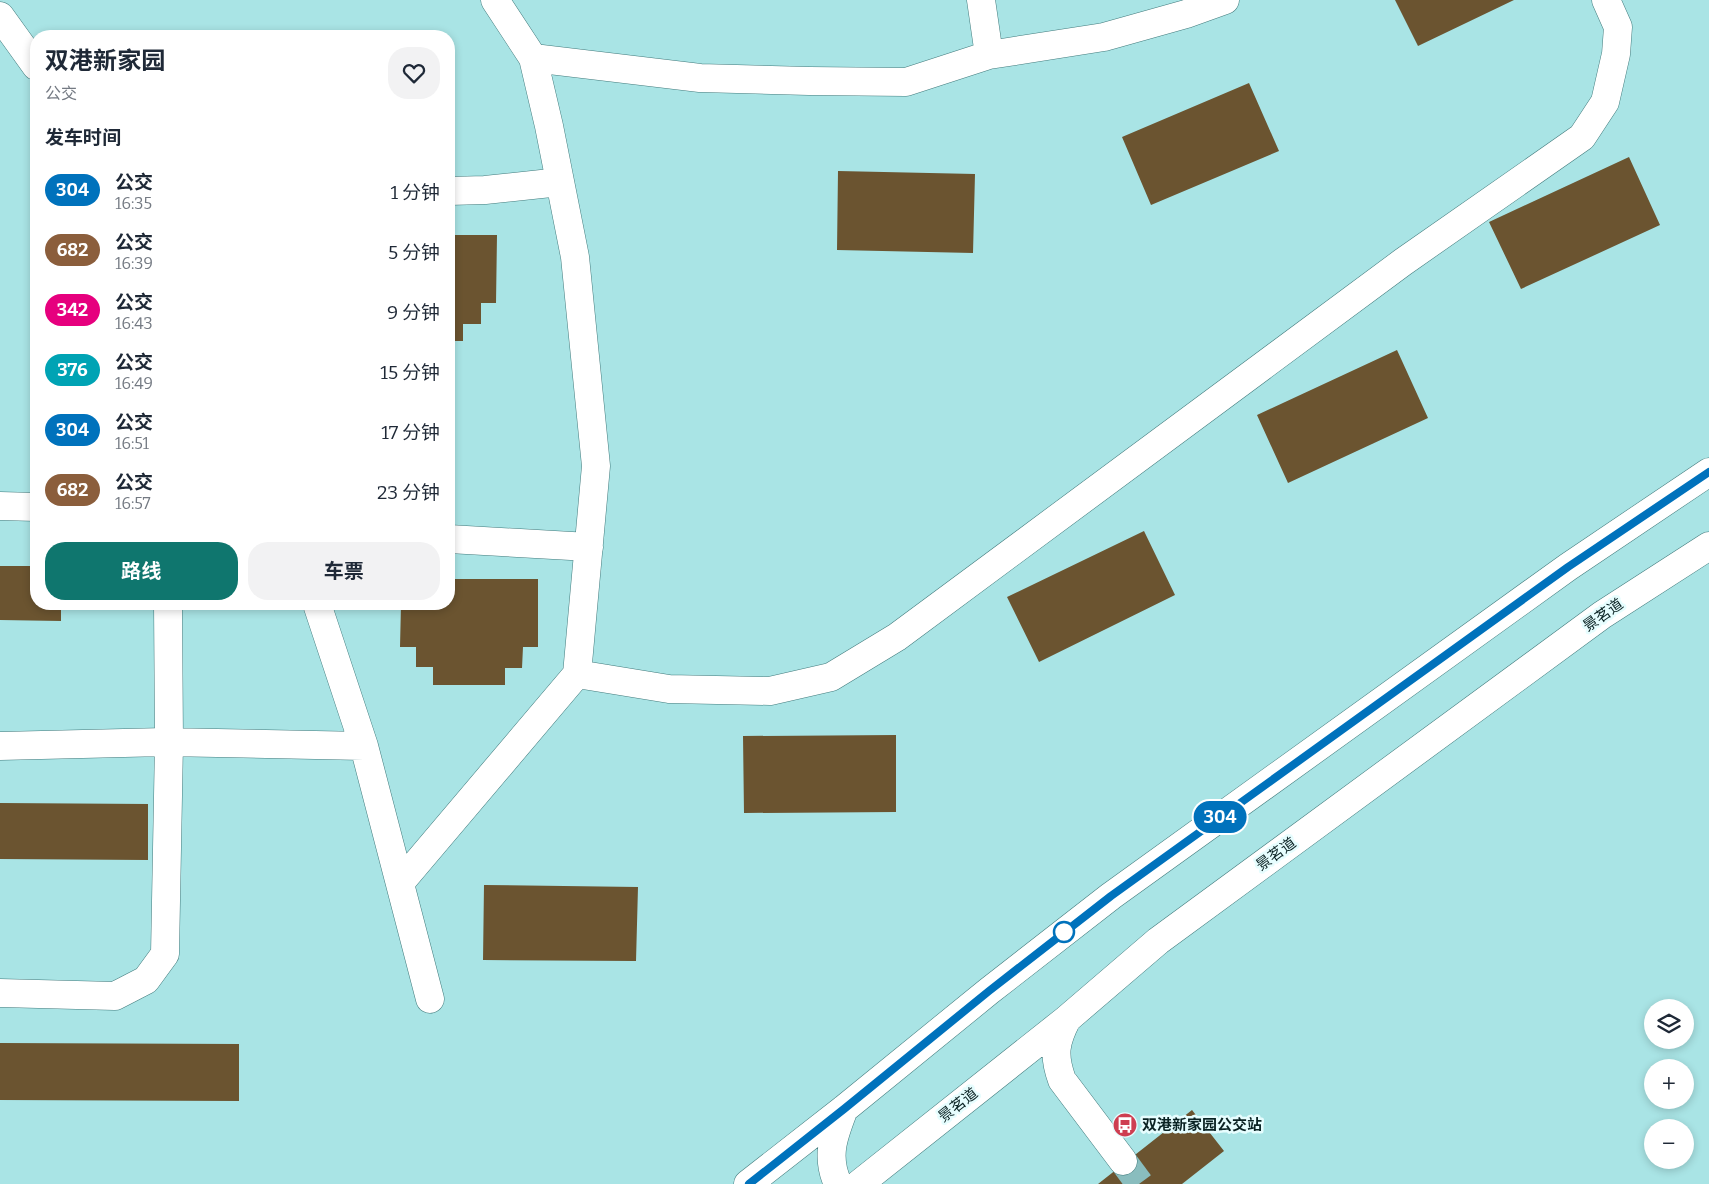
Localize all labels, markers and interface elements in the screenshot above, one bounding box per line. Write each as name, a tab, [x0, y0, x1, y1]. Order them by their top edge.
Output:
text: 双港新家园	[45, 47, 165, 75]
button: heart	[388, 47, 440, 99]
text: 公交	[45, 84, 77, 103]
text: 发车时间	[45, 126, 121, 149]
text: 公交	[115, 171, 153, 194]
text: 304	[56, 179, 89, 201]
text: 1 分钟	[390, 181, 440, 204]
text: 16:35	[115, 194, 152, 213]
text: 公交	[115, 231, 153, 254]
text: 682	[57, 239, 88, 261]
text: 5 分钟	[388, 241, 440, 264]
text: 16:39	[115, 254, 153, 273]
text: 公交	[115, 291, 153, 314]
text: 342	[57, 299, 88, 321]
text: 9 分钟	[387, 301, 440, 324]
text: 16:43	[115, 314, 153, 333]
text: 公交	[115, 351, 153, 374]
text: 376	[57, 359, 88, 381]
text: 15 分钟	[380, 361, 440, 384]
text: 16:49	[115, 374, 153, 393]
text: 公交	[115, 411, 153, 434]
text: 304	[56, 419, 89, 441]
text: 17 分钟	[381, 421, 440, 444]
text: 16:51	[115, 434, 149, 453]
text: 公交	[115, 471, 153, 494]
text: 682	[57, 479, 88, 501]
text: 23 分钟	[377, 481, 440, 504]
text: 16:57	[115, 494, 151, 513]
button: 路线	[45, 542, 238, 600]
button: 车票	[248, 542, 440, 600]
street label: 景茗道	[1579, 595, 1627, 635]
line badge: 304	[1191, 801, 1249, 833]
text: 304	[1204, 806, 1236, 828]
street label: 景茗道	[1253, 833, 1299, 875]
unlabelled marker	[1053, 921, 1075, 943]
map controls	[1644, 999, 1694, 1169]
button: layers	[1644, 999, 1694, 1049]
button: +	[1644, 1059, 1694, 1109]
street label: 景茗道	[935, 1084, 981, 1126]
bus stop icon: 双港新家园公交站	[1112, 1112, 1138, 1138]
place label: 双港新家园公交站	[1142, 1116, 1262, 1134]
button: −	[1644, 1119, 1694, 1169]

